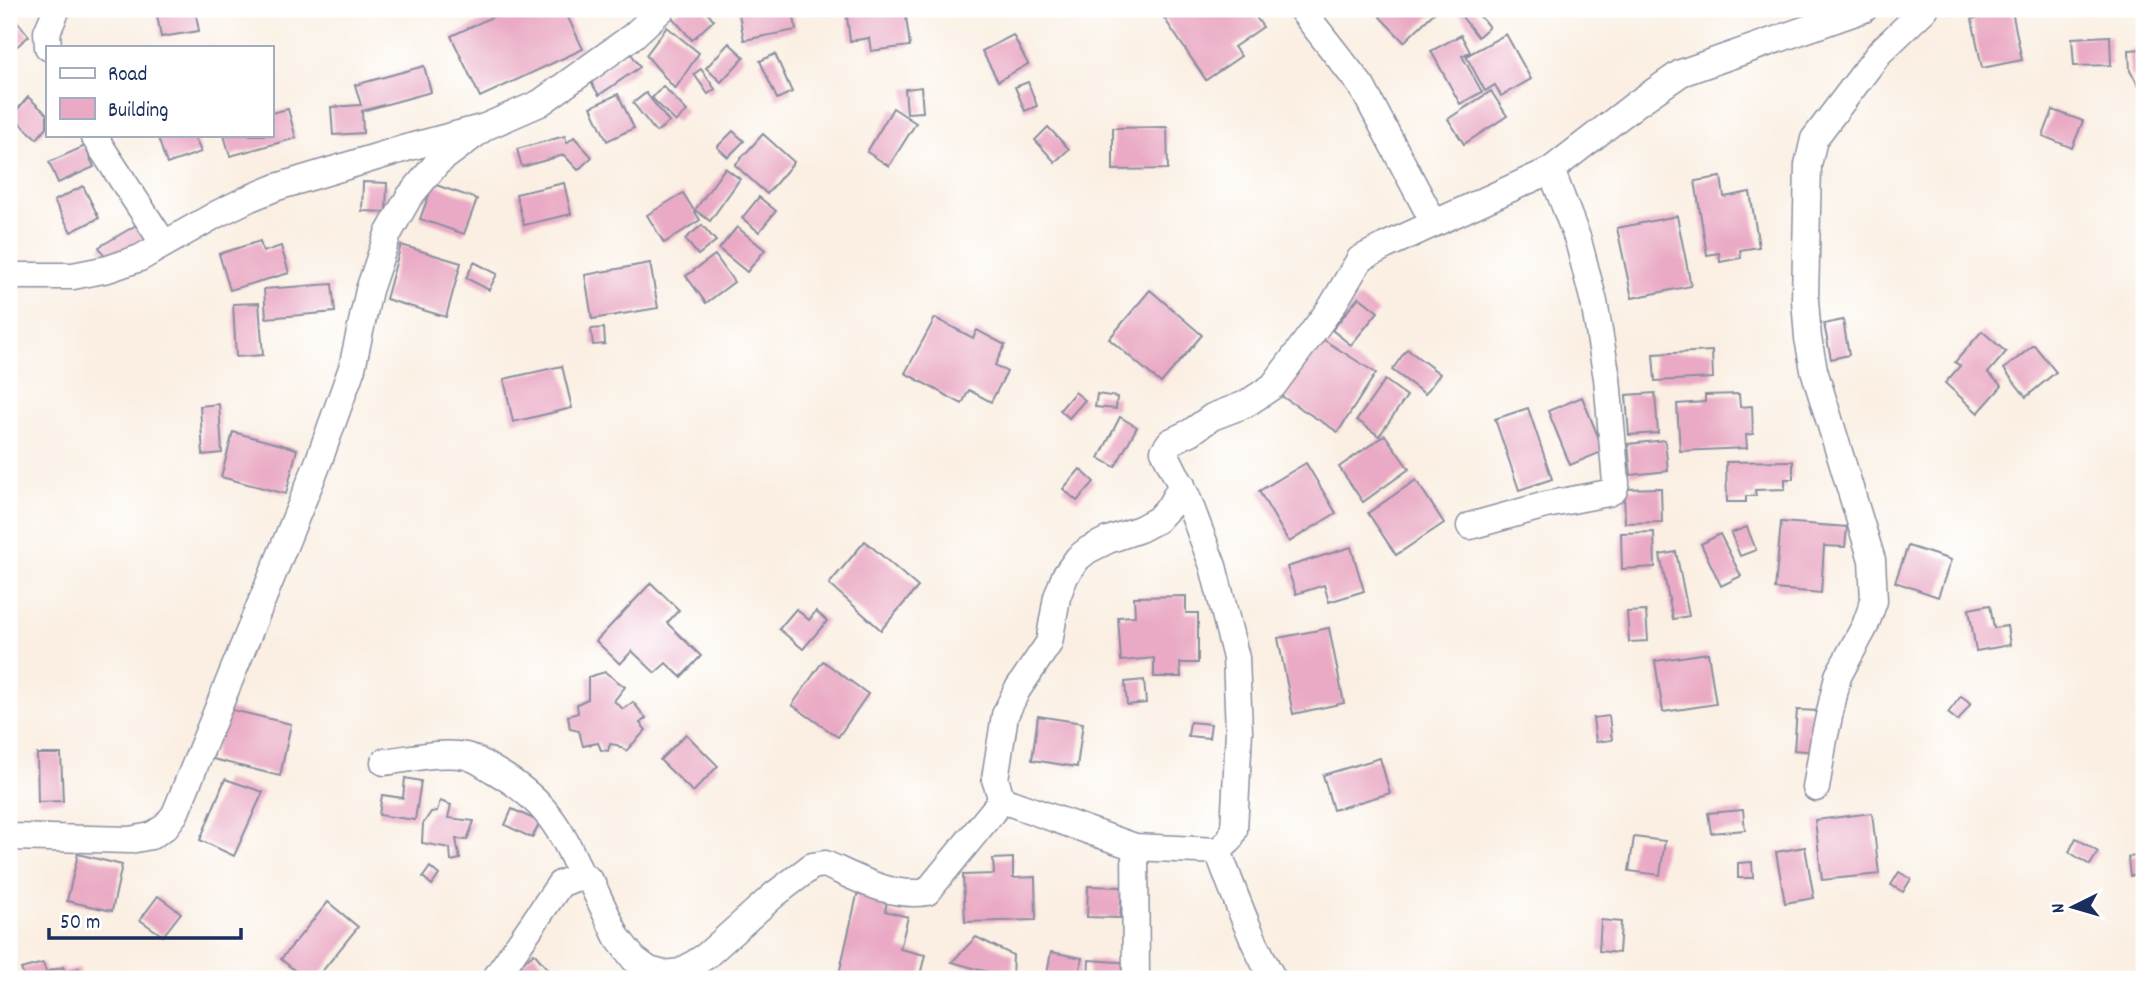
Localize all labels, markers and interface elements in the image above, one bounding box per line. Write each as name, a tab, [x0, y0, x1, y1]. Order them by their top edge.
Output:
legend	[46, 46, 273, 136]
text: Road	[108, 61, 147, 91]
text: Building	[108, 97, 168, 127]
north arrow	[2038, 872, 2108, 942]
scale bar	[49, 897, 242, 941]
text: N	[2046, 902, 2073, 914]
text: 50 m	[60, 909, 100, 939]

